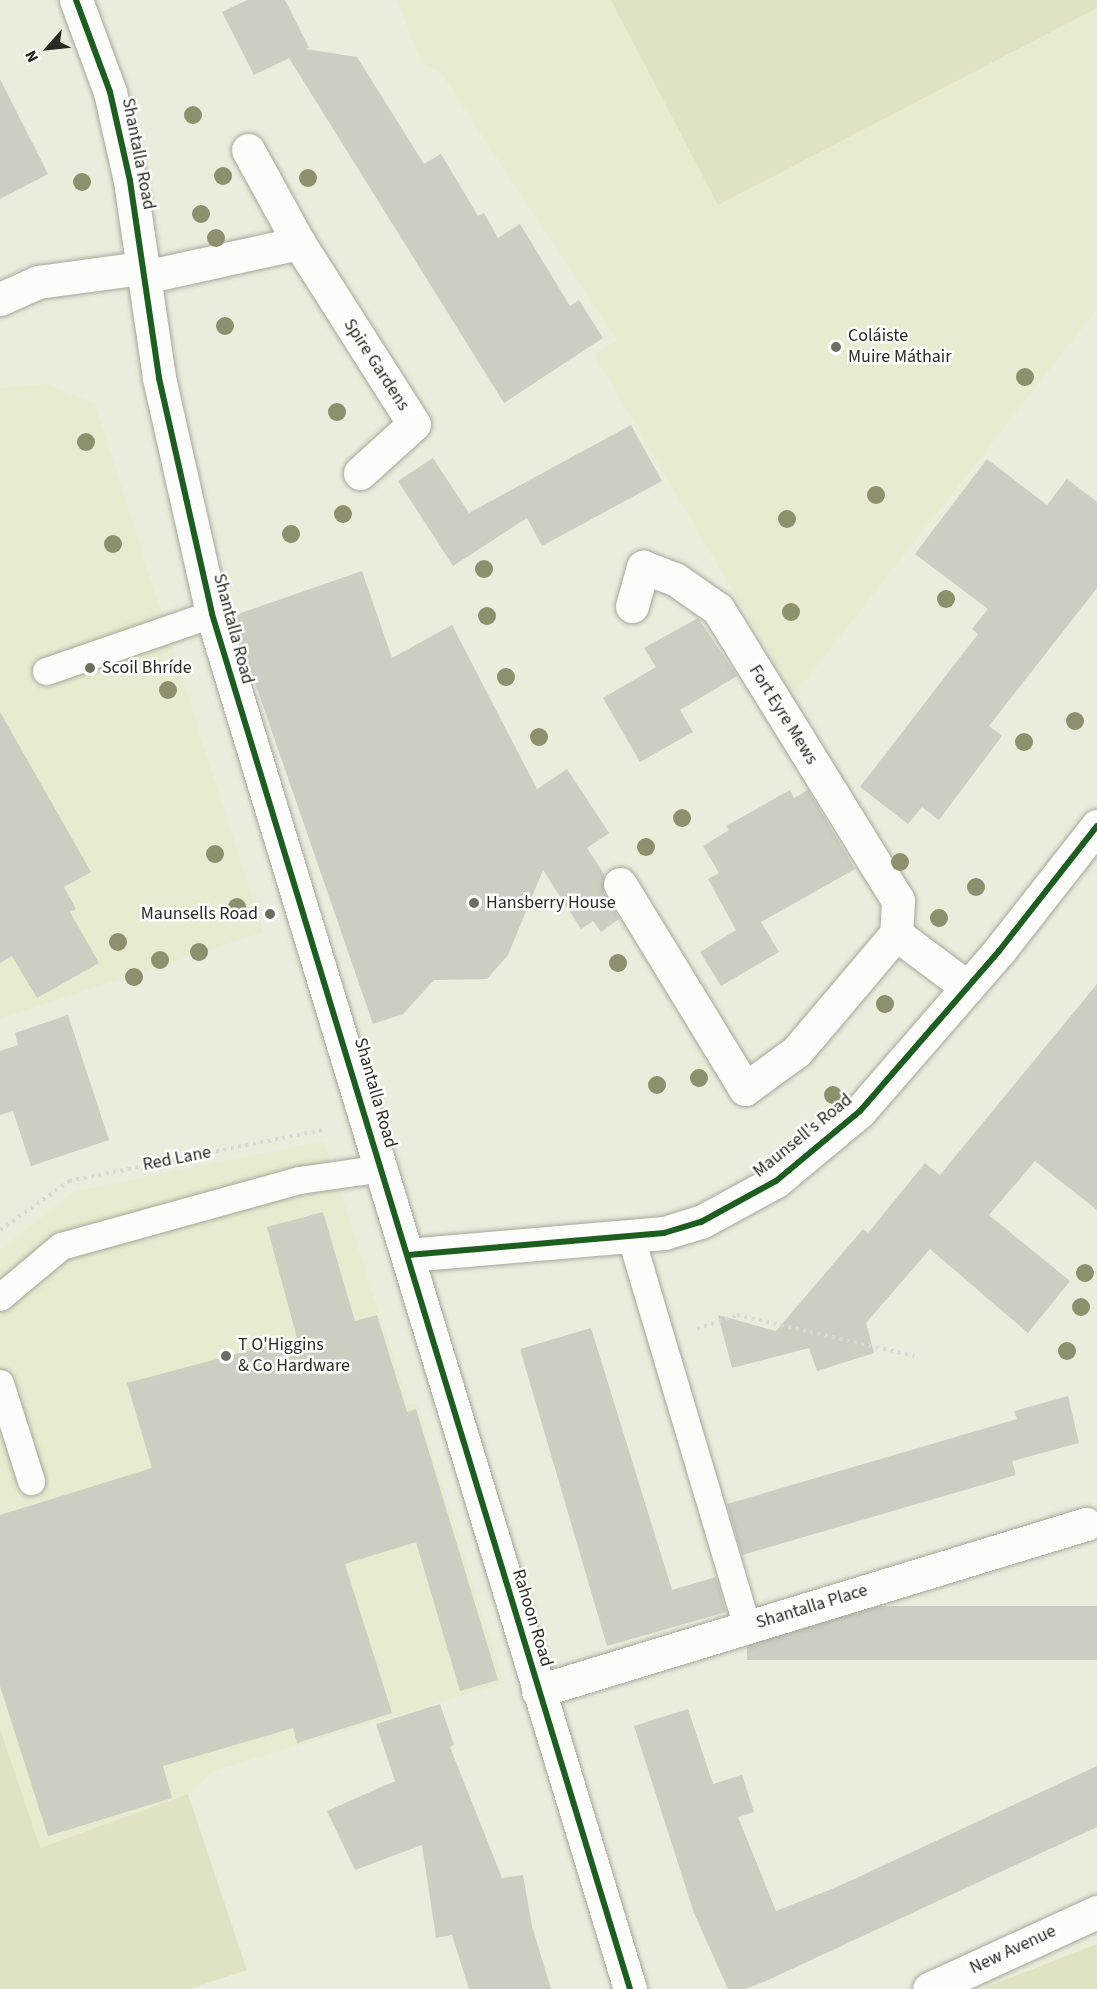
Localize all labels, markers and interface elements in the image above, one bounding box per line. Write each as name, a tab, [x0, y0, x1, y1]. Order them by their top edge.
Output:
north arrow	[18, 18, 78, 78]
text: N	[20, 46, 44, 66]
street label: Shantalla Road	[117, 96, 159, 212]
street label: Spire Gardens	[338, 315, 414, 415]
place label: Coláiste Muire Máthair	[848, 326, 951, 368]
marker: Coláiste Muire Máthair	[829, 340, 843, 354]
street label: Shantalla Road	[208, 571, 258, 687]
place label: Scoil Bhríde	[102, 657, 192, 679]
marker: Scoil Bhríde	[83, 661, 97, 675]
street label: Fort Eyre Mews	[744, 661, 822, 769]
place label: Hansberry House	[486, 892, 616, 914]
marker: Hansberry House	[467, 896, 481, 910]
place label: Maunsells Road	[141, 903, 258, 925]
marker: Maunsells Road	[263, 907, 277, 921]
street label: Shantalla Road	[349, 1035, 401, 1151]
street label: Maunsell's Road	[749, 1089, 857, 1183]
street label: Red Lane	[141, 1142, 213, 1176]
place label: T O'Higgins & Co Hardware	[238, 1335, 350, 1378]
marker: T O'Higgins & Co Hardware	[219, 1349, 233, 1363]
street label: Rahoon Road	[507, 1567, 557, 1669]
street label: Shantalla Place	[754, 1580, 870, 1634]
street label: New Avenue	[966, 1921, 1060, 1979]

